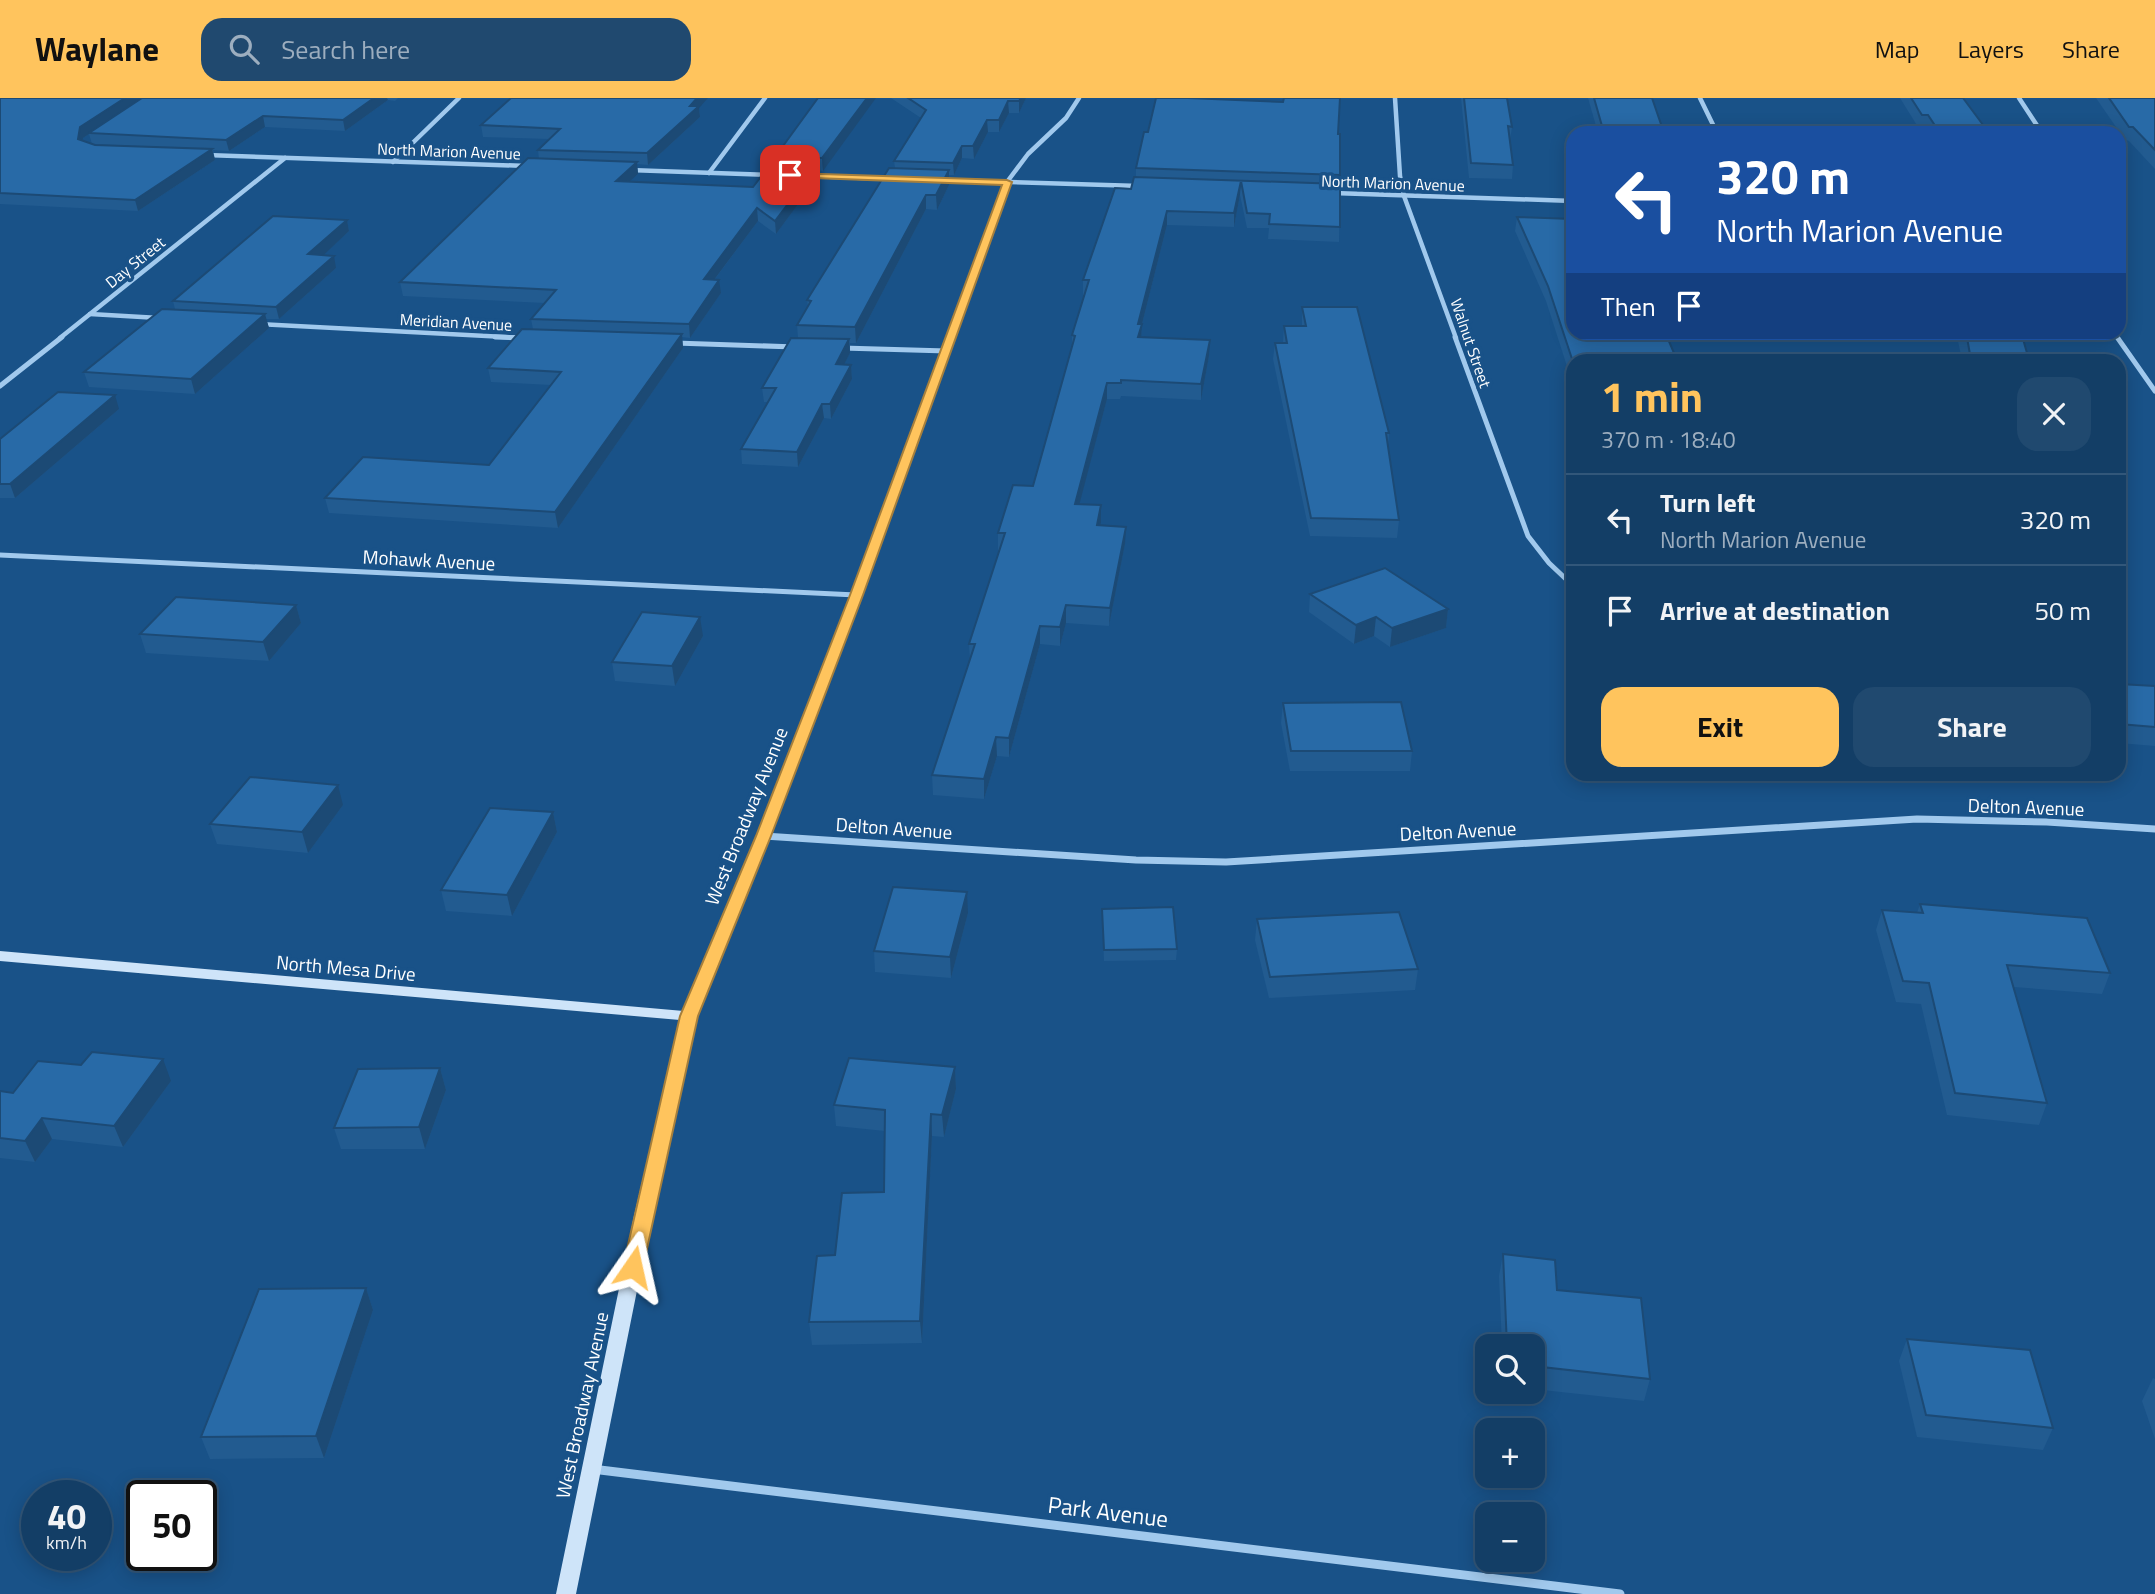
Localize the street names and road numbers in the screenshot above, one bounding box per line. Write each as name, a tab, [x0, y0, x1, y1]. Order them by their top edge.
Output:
street label: North Marion Avenue	[377, 137, 521, 165]
street label: North Marion Avenue	[1321, 169, 1465, 197]
street label: Day Street	[100, 230, 170, 294]
street label: Walnut Street	[1444, 295, 1498, 391]
street label: Meridian Avenue	[399, 307, 513, 337]
street label: Mohawk Avenue	[362, 542, 496, 577]
street label: West Broadway Avenue	[696, 722, 795, 909]
street label: Delton Avenue	[1967, 790, 2085, 823]
street label: Delton Avenue	[835, 809, 953, 846]
street label: Delton Avenue	[1399, 813, 1517, 848]
street label: North Mesa Drive	[275, 947, 417, 988]
street label: West Broadway Avenue	[548, 1309, 615, 1501]
street label: Park Avenue	[1046, 1487, 1170, 1536]

